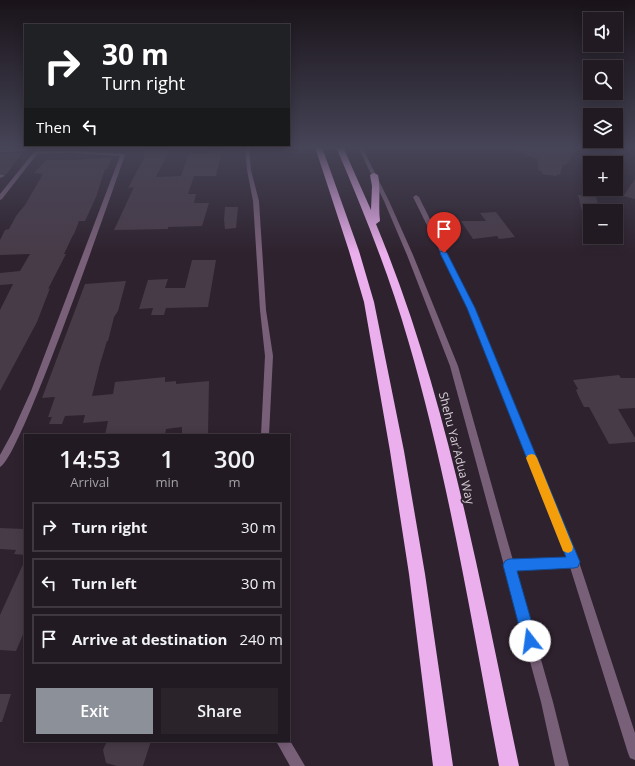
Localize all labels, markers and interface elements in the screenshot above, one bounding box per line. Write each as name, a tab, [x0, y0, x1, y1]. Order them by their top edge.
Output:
map controls	[583, 12, 623, 244]
button: sound	[583, 12, 623, 52]
text: 30 m	[102, 35, 169, 73]
icon: right	[36, 40, 88, 92]
button: search	[583, 60, 623, 100]
text: Turn right	[102, 71, 185, 95]
button: layers	[583, 108, 623, 148]
icon: left	[79, 116, 101, 138]
text: Then	[36, 117, 71, 137]
button: +	[583, 156, 623, 196]
button: −	[583, 204, 623, 244]
pin	[427, 212, 461, 253]
icon: arrive	[433, 218, 455, 240]
street label: Shehu Yar'Adua Way	[435, 390, 479, 507]
text: 14:53	[59, 442, 120, 475]
text: 1	[160, 442, 174, 475]
text: 300	[214, 442, 255, 475]
text: Arrival	[70, 473, 109, 491]
text: min	[156, 473, 179, 491]
text: m	[228, 473, 240, 491]
icon: right	[38, 516, 60, 538]
text: Turn right	[72, 517, 147, 537]
text: 30 m	[241, 517, 276, 537]
icon: left	[38, 572, 60, 594]
text: Turn left	[72, 573, 137, 593]
text: 30 m	[241, 573, 276, 593]
position arrow	[509, 620, 551, 662]
icon: arrive	[38, 628, 60, 650]
text: Arrive at destination	[72, 629, 227, 649]
text: 240 m	[239, 629, 283, 649]
button: Exit	[36, 688, 153, 734]
button: Share	[161, 688, 278, 734]

